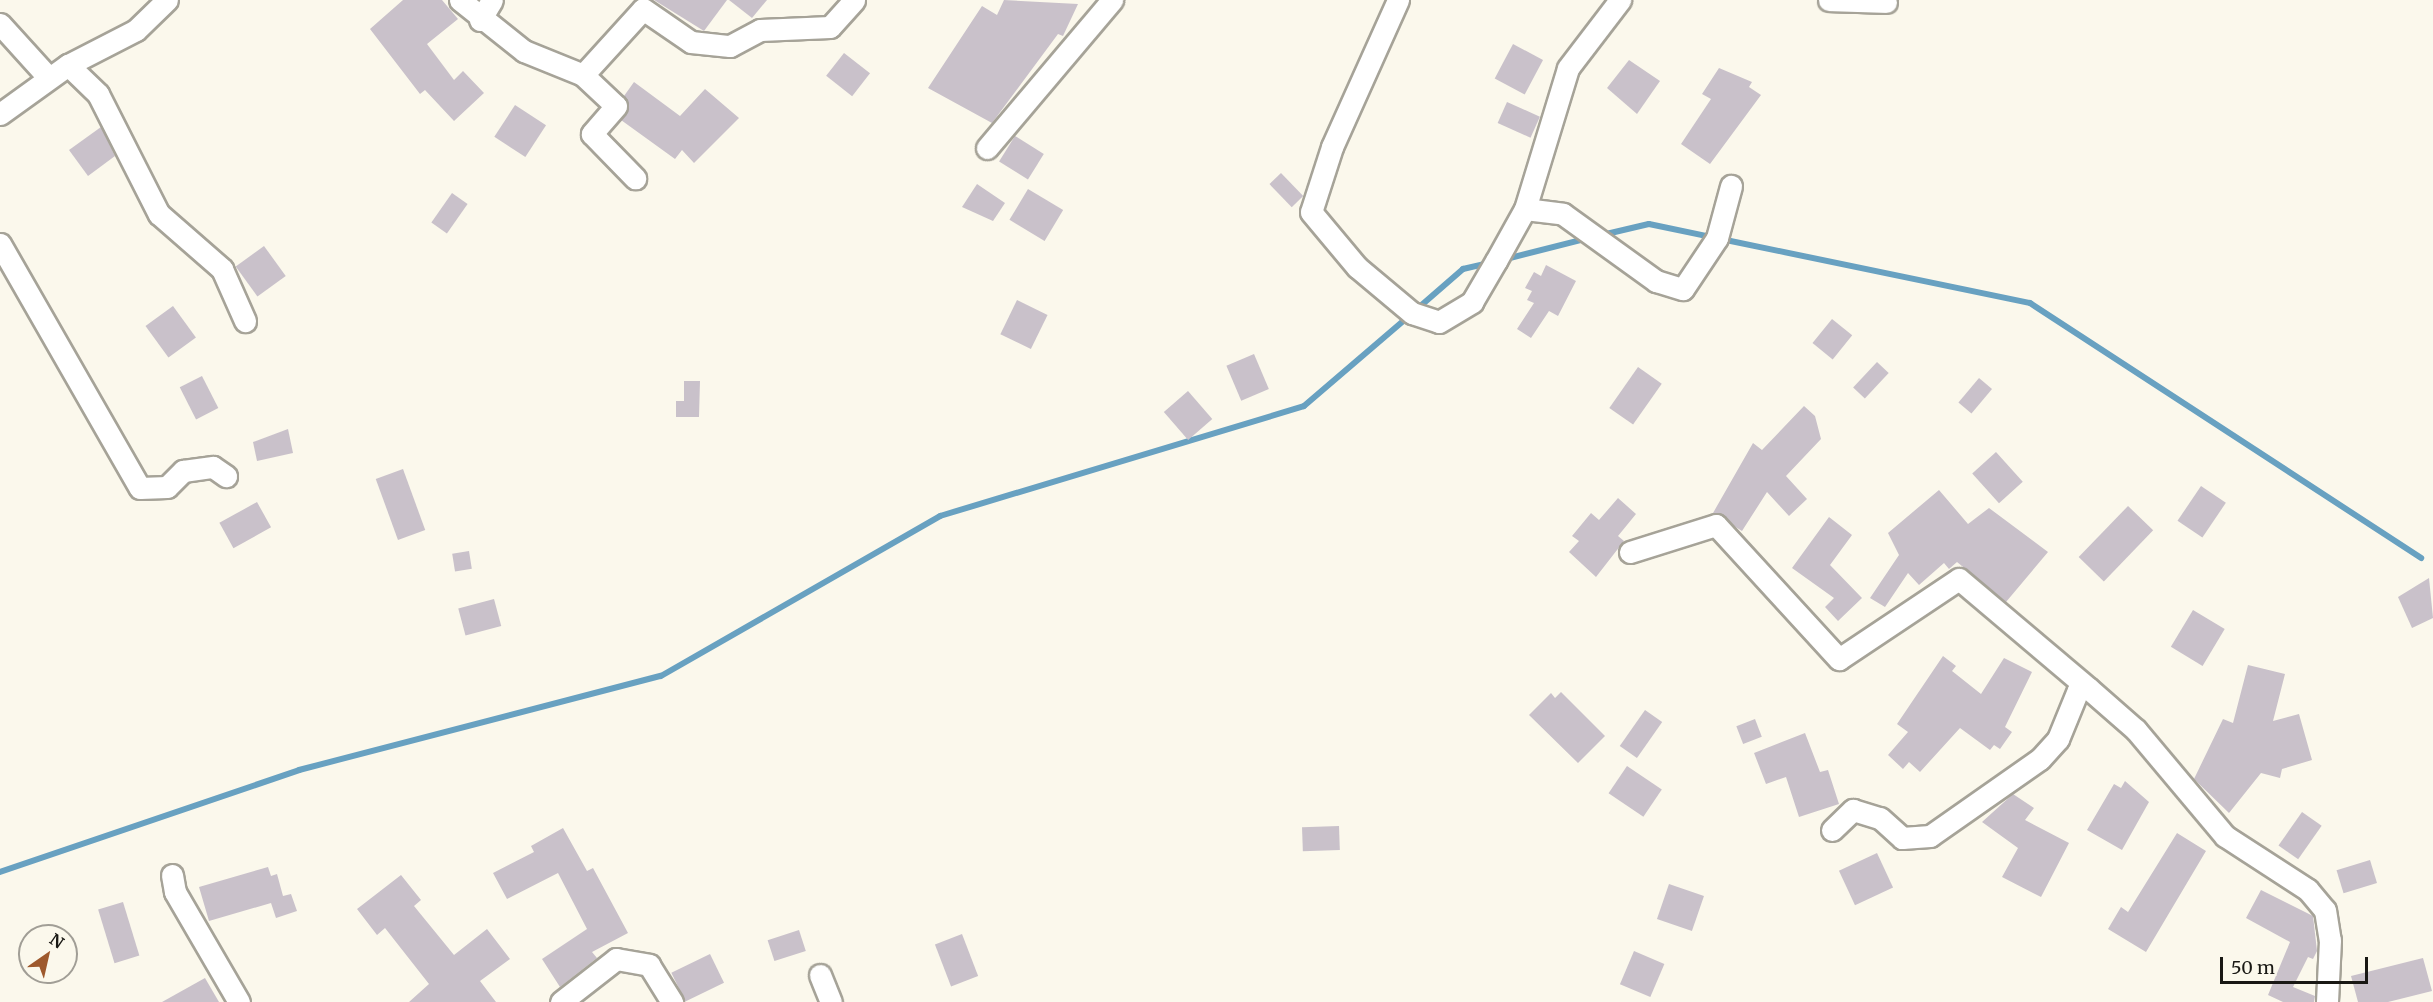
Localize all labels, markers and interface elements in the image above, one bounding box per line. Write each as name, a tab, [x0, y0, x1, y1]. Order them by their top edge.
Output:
north arrow	[18, 924, 78, 984]
text: N	[46, 929, 68, 953]
scale bar	[2223, 945, 2372, 983]
text: 50 m	[2231, 956, 2275, 979]

